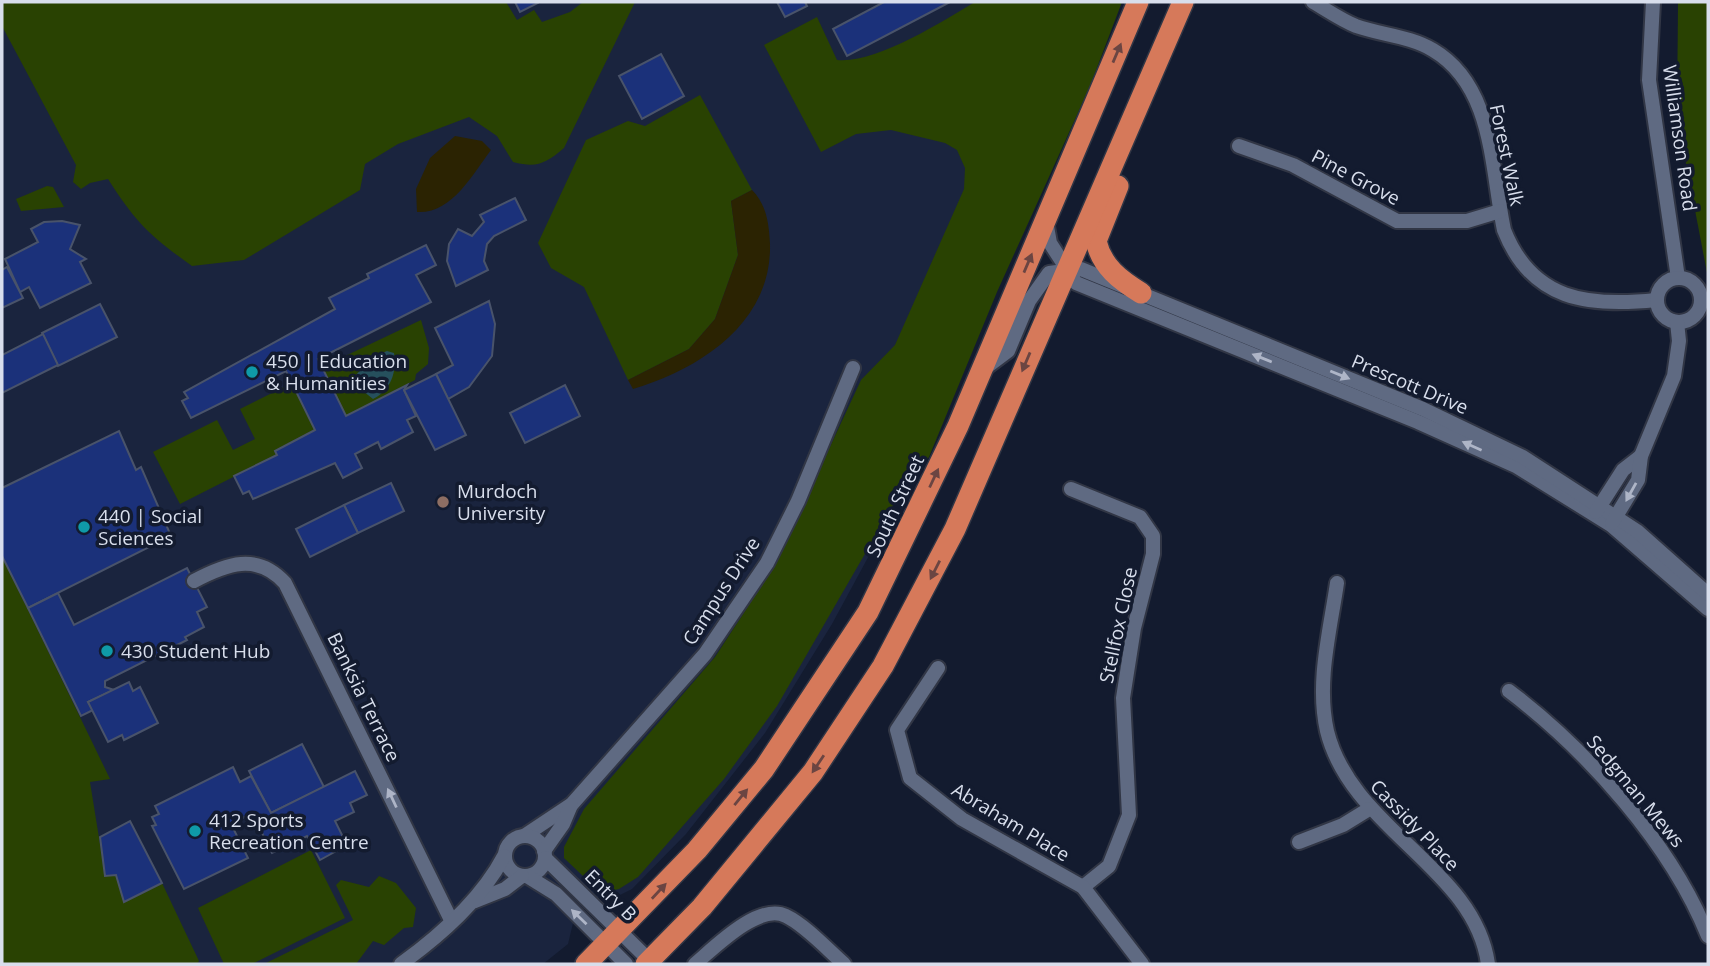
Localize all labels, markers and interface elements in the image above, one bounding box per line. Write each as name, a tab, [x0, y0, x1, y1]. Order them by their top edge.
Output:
one-way arrow	[1111, 42, 1122, 63]
street label: Williamson Road	[1657, 63, 1703, 213]
street label: Forest Walk	[1484, 102, 1530, 208]
street label: Pine Grove	[1307, 143, 1405, 211]
one-way arrow	[1023, 252, 1034, 273]
place label: 450 | Education & Humanities	[266, 348, 407, 396]
street label: Prescott Drive	[1348, 348, 1472, 420]
one-way arrow	[1021, 351, 1032, 372]
one-way arrow	[1251, 353, 1272, 364]
marker: 450 | Education & Humanities	[244, 364, 260, 380]
one-way arrow	[1330, 369, 1351, 380]
one-way arrow	[1462, 440, 1482, 452]
street label: South Street	[860, 450, 930, 561]
one-way arrow	[928, 468, 940, 488]
place label: Murdoch University	[457, 478, 546, 526]
one-way arrow	[1625, 483, 1637, 502]
marker: Murdoch University	[435, 494, 451, 510]
place label: 440 | Social Sciences	[98, 503, 202, 551]
marker: 440 | Social Sciences	[76, 519, 92, 535]
street label: Campus Drive	[676, 532, 766, 650]
one-way arrow	[929, 560, 940, 580]
street label: Stellfox Close	[1093, 565, 1143, 685]
street label: Banksia Terrace	[321, 628, 407, 766]
place label: 430 Student Hub	[121, 638, 270, 664]
marker: 430 Student Hub	[99, 643, 115, 659]
street label: Sedgman Mews	[1581, 729, 1691, 853]
one-way arrow	[811, 755, 824, 774]
street label: Cassidy Place	[1365, 774, 1465, 876]
street label: Abraham Place	[947, 777, 1075, 867]
one-way arrow	[386, 788, 398, 808]
one-way arrow	[733, 789, 748, 806]
place label: 412 Sports Recreation Centre	[209, 807, 369, 855]
marker: 412 Sports Recreation Centre	[187, 823, 203, 839]
street label: Entry B	[579, 863, 643, 927]
one-way arrow	[651, 883, 667, 900]
one-way arrow	[571, 908, 588, 925]

